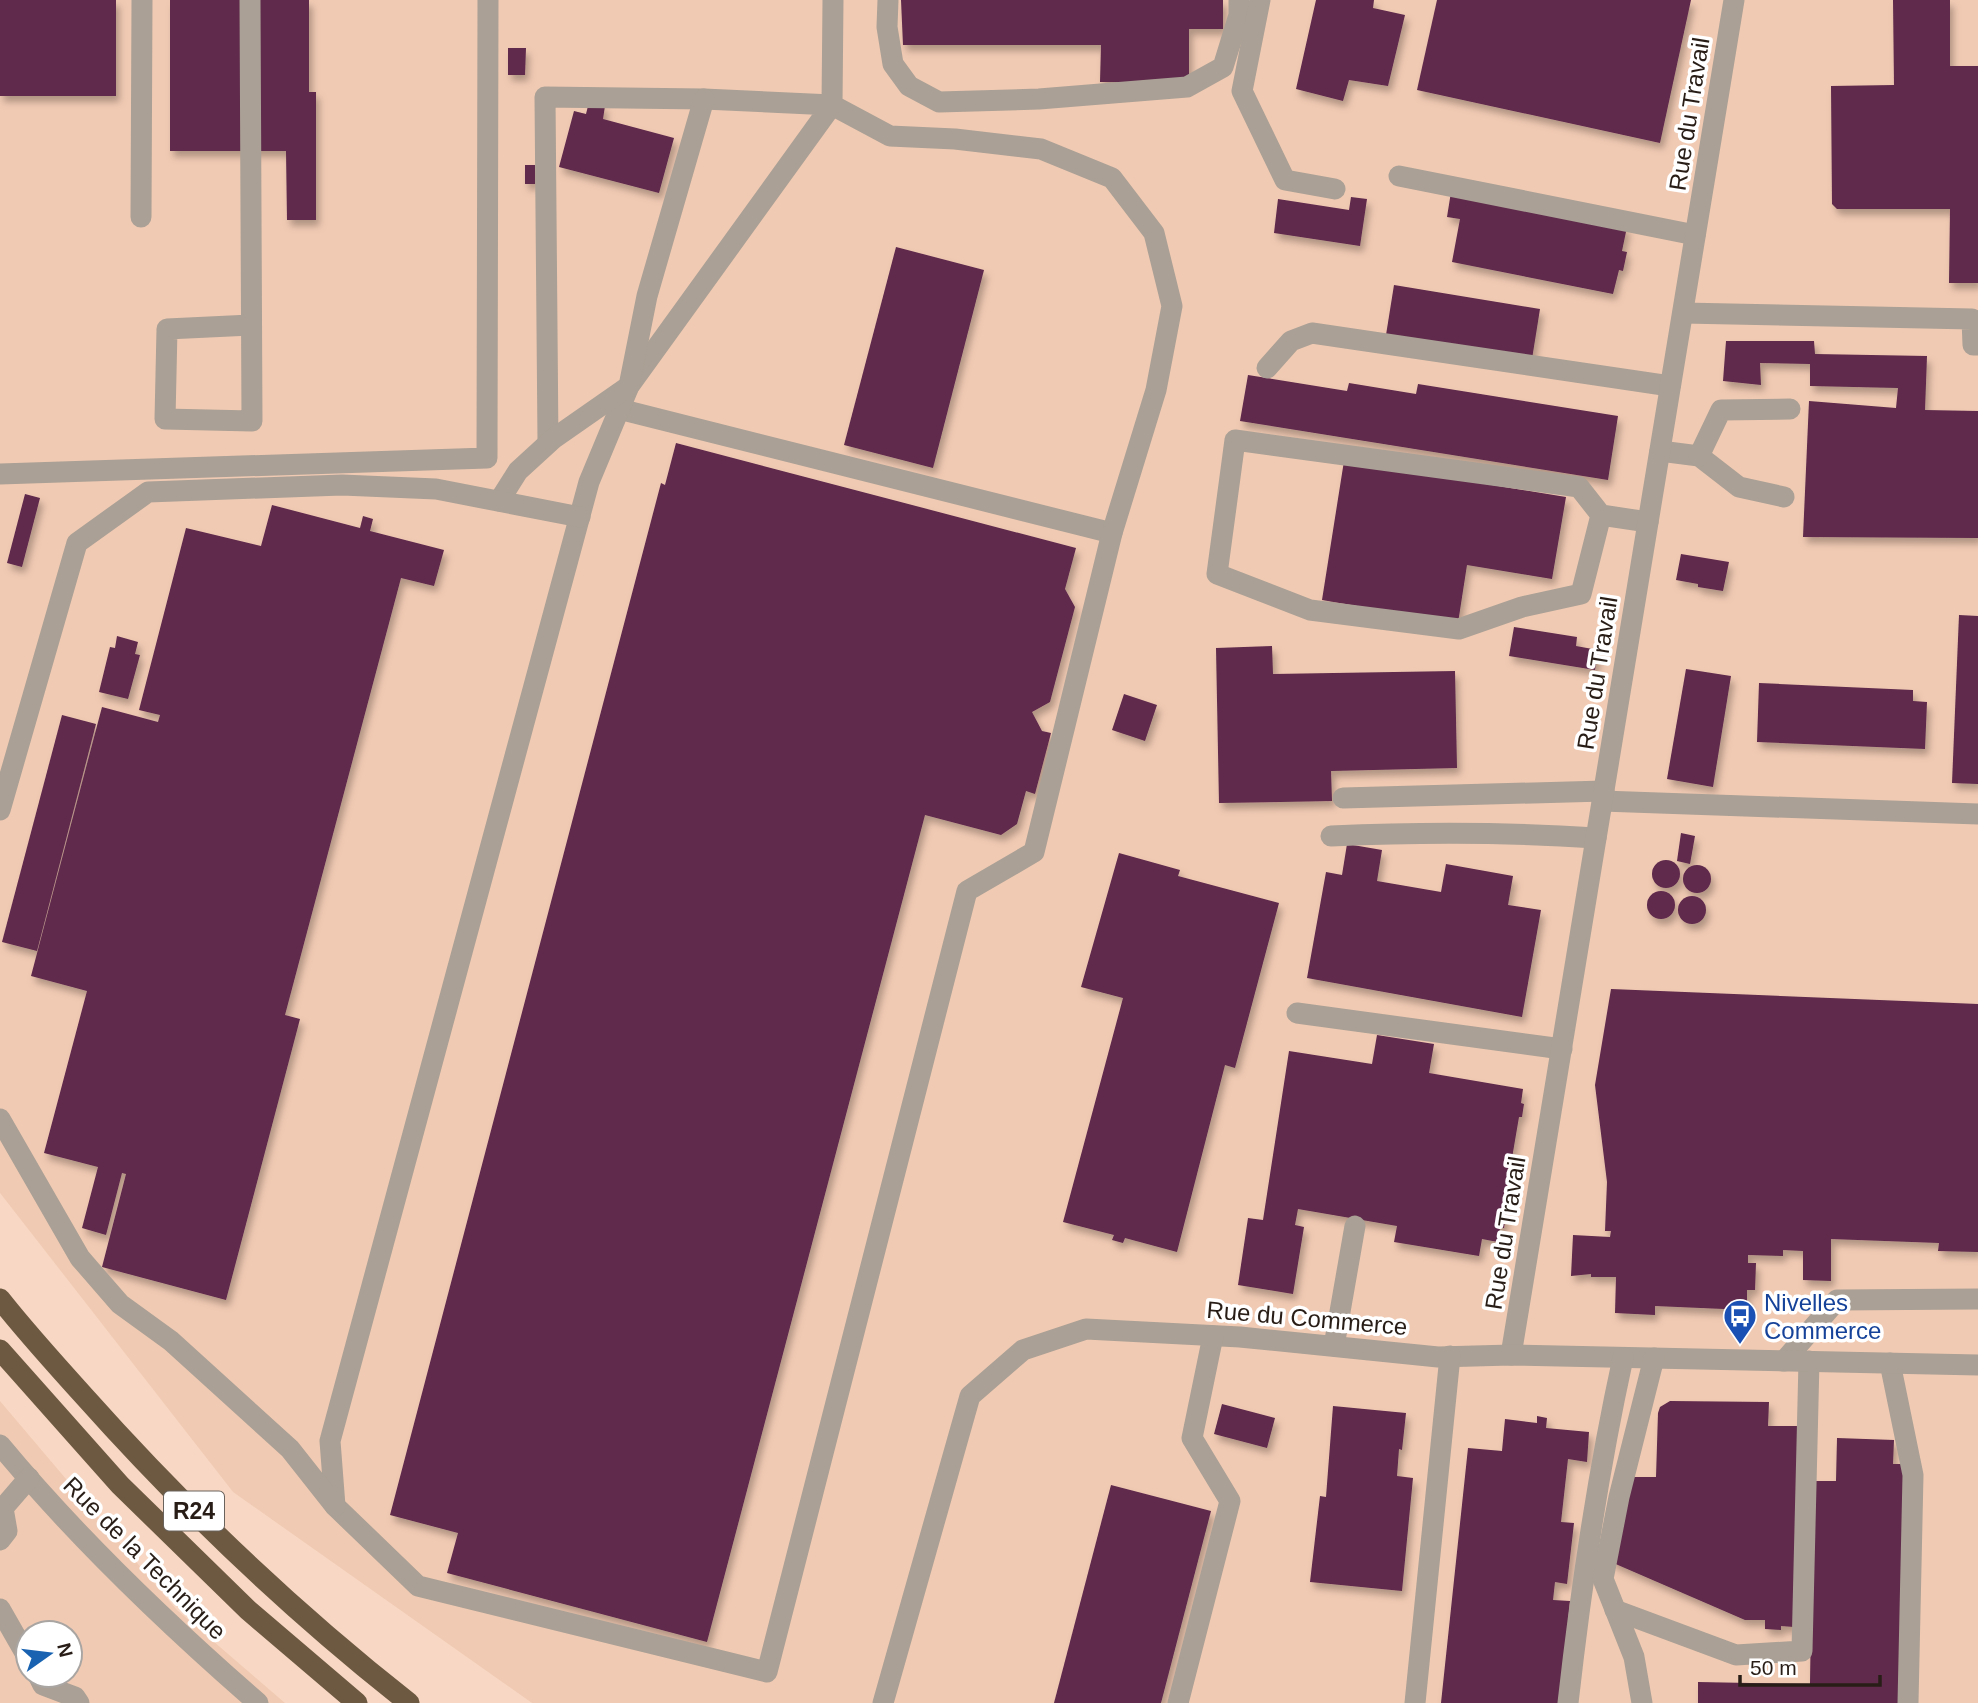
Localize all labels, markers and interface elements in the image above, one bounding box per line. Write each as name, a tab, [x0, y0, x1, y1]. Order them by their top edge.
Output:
street label: Rue du Travail	[1664, 35, 1714, 193]
street label: Rue du Travail	[1572, 594, 1622, 752]
street label: Rue du Travail	[1480, 1154, 1530, 1312]
place label: Nivelles Commerce	[1764, 1289, 1881, 1344]
street label: Rue du Commerce	[1205, 1296, 1409, 1340]
bus stop icon: Nivelles Commerce	[1721, 1297, 1759, 1346]
street label: Rue de la Technique	[58, 1471, 232, 1645]
road number: R24	[164, 1492, 224, 1530]
north arrow	[14, 1619, 84, 1689]
text: N	[53, 1641, 77, 1659]
scale bar	[1740, 1644, 1880, 1688]
text: 50 m	[1750, 1656, 1797, 1679]

